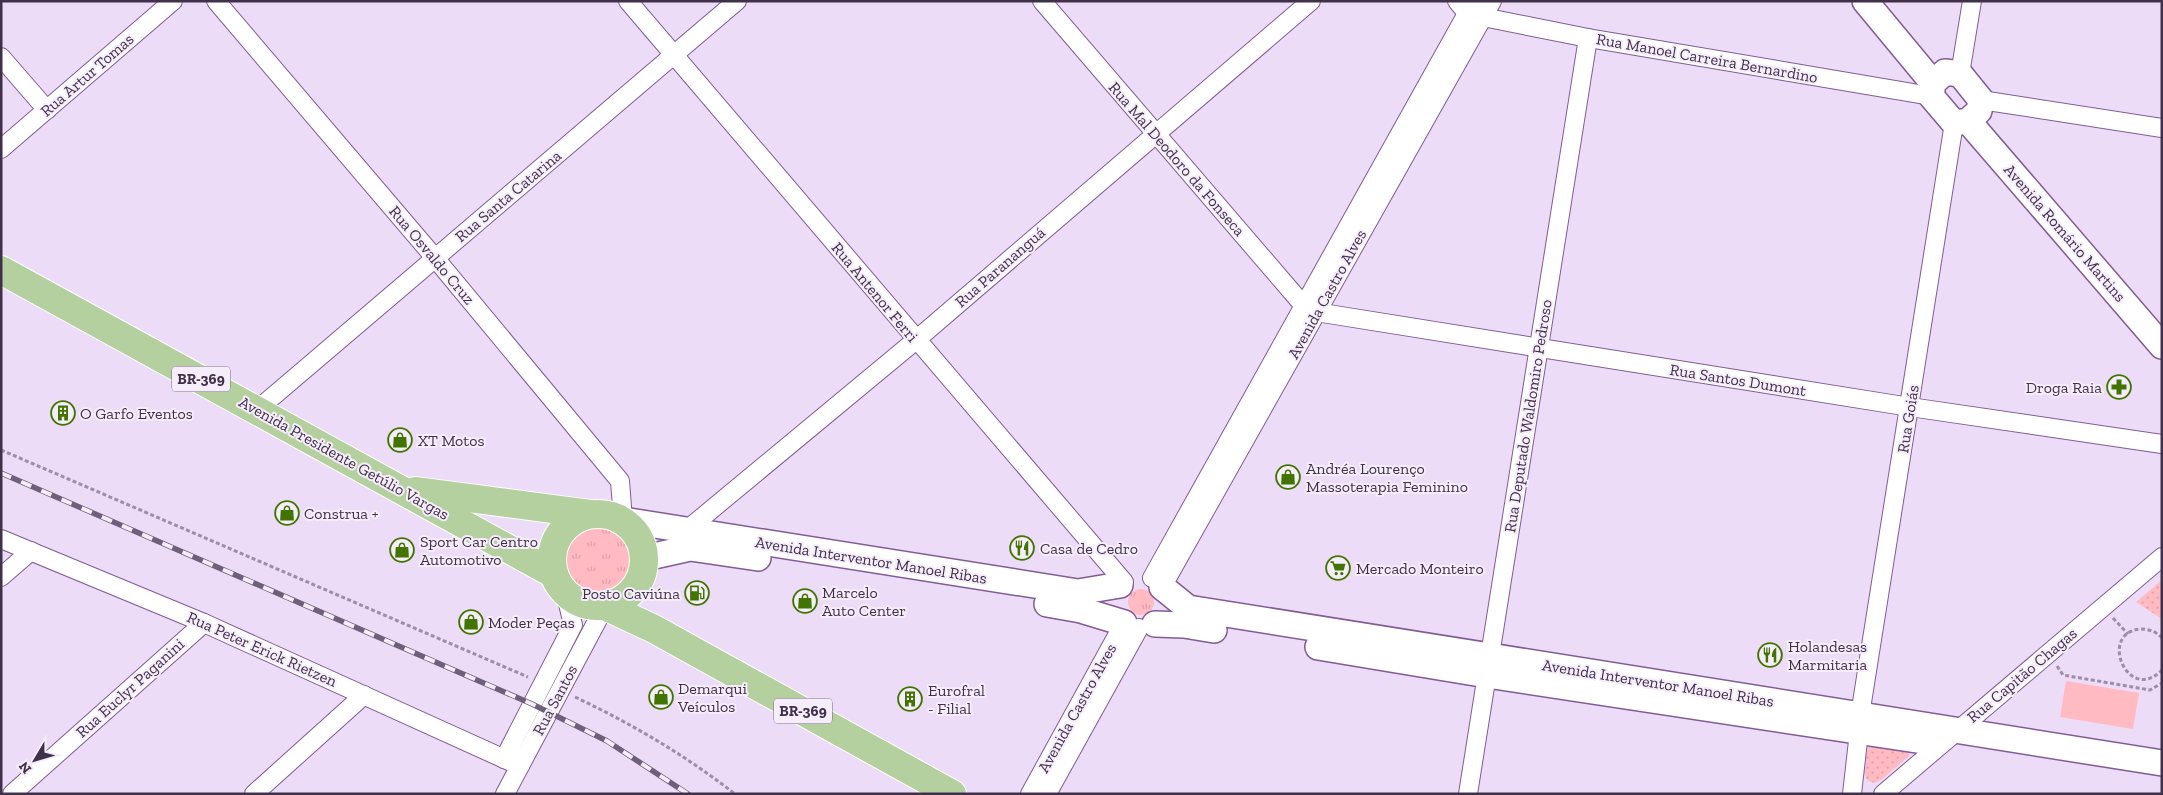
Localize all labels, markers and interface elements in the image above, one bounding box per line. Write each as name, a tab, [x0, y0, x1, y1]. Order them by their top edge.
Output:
street label: Rua Artur Tomas	[37, 29, 137, 121]
street label: Rua Manoel Carreira Bernardino	[1595, 29, 1819, 87]
street label: Rua Mal Deodoro da Fonseca	[1105, 78, 1249, 240]
street label: Rua Santa Catarina	[451, 146, 565, 246]
street label: Avenida Romário Martins	[2000, 160, 2130, 306]
street label: Rua Osvaldo Cruz	[385, 202, 479, 308]
street label: Rua Parananguá	[951, 223, 1049, 311]
street label: Avenida Castro Alves	[1284, 226, 1370, 362]
street label: Rua Antenor Ferri	[828, 238, 923, 346]
street label: Rua Deputado Waldomiro Pedroso	[1500, 298, 1556, 534]
street label: Rua Santos Dumont	[1668, 360, 1808, 400]
road number: BR-369	[172, 366, 230, 392]
pharmacy icon: Droga Raia	[2106, 374, 2132, 400]
place label: Droga Raia	[2026, 378, 2102, 397]
street label: Rua Goiás	[1893, 384, 1923, 454]
street label: Avenida Presidente Getúlio Vargas	[236, 392, 452, 524]
building icon: O Garfo Eventos	[50, 400, 76, 426]
place label: O Garfo Eventos	[80, 404, 193, 423]
shop icon: XT Motos	[387, 427, 413, 453]
place label: XT Motos	[418, 431, 484, 450]
place label: Andréa Lourenço Massoterapia Feminino	[1306, 459, 1468, 496]
shop icon: Andréa Lourenço Massoterapia Feminino	[1275, 464, 1301, 490]
shop icon: Construa +	[274, 500, 300, 526]
place label: Construa +	[304, 504, 379, 523]
place label: Sport Car Centro Automotivo	[420, 532, 538, 569]
street label: Avenida Interventor Manoel Ribas	[754, 532, 988, 588]
restaurant icon: Casa de Cedro	[1009, 535, 1035, 561]
shop icon: Sport Car Centro Automotivo	[389, 537, 415, 563]
place label: Casa de Cedro	[1040, 539, 1138, 558]
supermarket icon: Mercado Monteiro	[1325, 555, 1351, 581]
place label: Mercado Monteiro	[1356, 559, 1484, 578]
fuel station icon: Posto Caviúna	[684, 580, 710, 606]
place label: Marcelo Auto Center	[822, 583, 906, 620]
place label: Posto Caviúna	[582, 584, 680, 603]
shop icon: Marcelo Auto Center	[792, 588, 818, 614]
street label: Rua Peter Erick Rietzen	[184, 607, 341, 691]
shop icon: Moder Peças	[458, 609, 484, 635]
place label: Moder Peças	[488, 613, 575, 632]
street label: Rua Capitão Chagas	[1963, 624, 2081, 726]
street label: Rua Euclyr Paganini	[72, 634, 188, 742]
place label: Holandesas Marmitaria	[1788, 637, 1868, 674]
street label: Avenida Castro Alves	[1034, 640, 1120, 776]
restaurant icon: Holandesas Marmitaria	[1757, 642, 1783, 668]
street label: Avenida Interventor Manoel Ribas	[1541, 655, 1775, 711]
street label: Rua Santos	[529, 662, 581, 738]
place label: Demarqui Veículos	[677, 679, 748, 716]
place label: Eurofral - Filial	[928, 681, 985, 718]
shop icon: Demarqui Veículos	[648, 684, 674, 710]
building icon: Eurofral - Filial	[897, 686, 923, 712]
road number: BR-369	[774, 698, 832, 724]
north arrow	[10, 735, 60, 785]
text: N	[15, 758, 35, 777]

